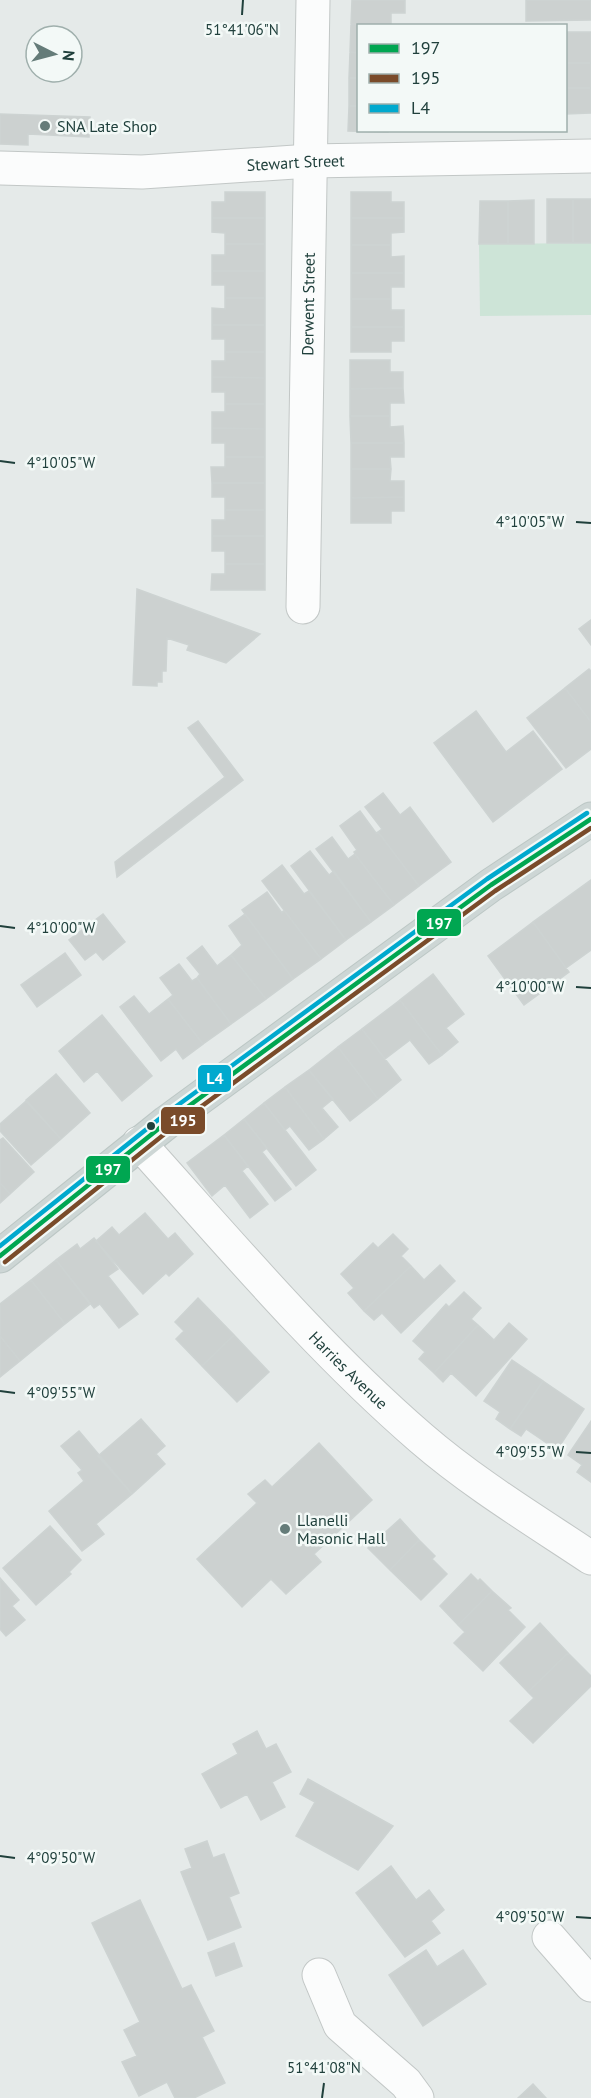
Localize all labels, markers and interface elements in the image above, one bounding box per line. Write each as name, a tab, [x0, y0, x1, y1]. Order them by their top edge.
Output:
text: 51°41'06"N	[205, 20, 279, 39]
north arrow	[24, 24, 84, 84]
legend	[357, 24, 567, 132]
text: 197	[411, 36, 440, 59]
text: N	[58, 49, 79, 62]
text: 195	[411, 66, 440, 89]
text: L4	[411, 96, 430, 119]
place label: SNA Late Shop	[57, 116, 157, 136]
marker: SNA Late Shop	[38, 119, 52, 133]
street label: Stewart Street	[246, 150, 345, 175]
street label: Derwent Street	[297, 252, 319, 356]
text: 4°10'05"W	[27, 453, 96, 472]
text: 4°10'05"W	[496, 512, 565, 531]
line badge: 197	[416, 908, 462, 937]
text: 197	[425, 913, 453, 933]
text: 4°10'00"W	[27, 918, 96, 937]
text: 4°10'00"W	[496, 977, 565, 996]
line badge: L4	[197, 1064, 232, 1093]
text: L4	[206, 1068, 224, 1088]
line badge: 195	[160, 1106, 206, 1135]
text: 195	[169, 1110, 197, 1130]
unlabelled marker	[145, 1120, 157, 1132]
line badge: 197	[85, 1155, 131, 1184]
text: 197	[94, 1159, 122, 1179]
street label: Harries Avenue	[305, 1327, 392, 1413]
text: 4°09'55"W	[27, 1383, 96, 1402]
text: 4°09'55"W	[496, 1442, 565, 1461]
place label: Llanelli Masonic Hall	[297, 1510, 385, 1548]
marker: Llanelli Masonic Hall	[278, 1522, 292, 1536]
text: 4°09'50"W	[27, 1848, 96, 1867]
text: 4°09'50"W	[496, 1907, 565, 1926]
text: 51°41'08"N	[287, 2058, 361, 2077]

